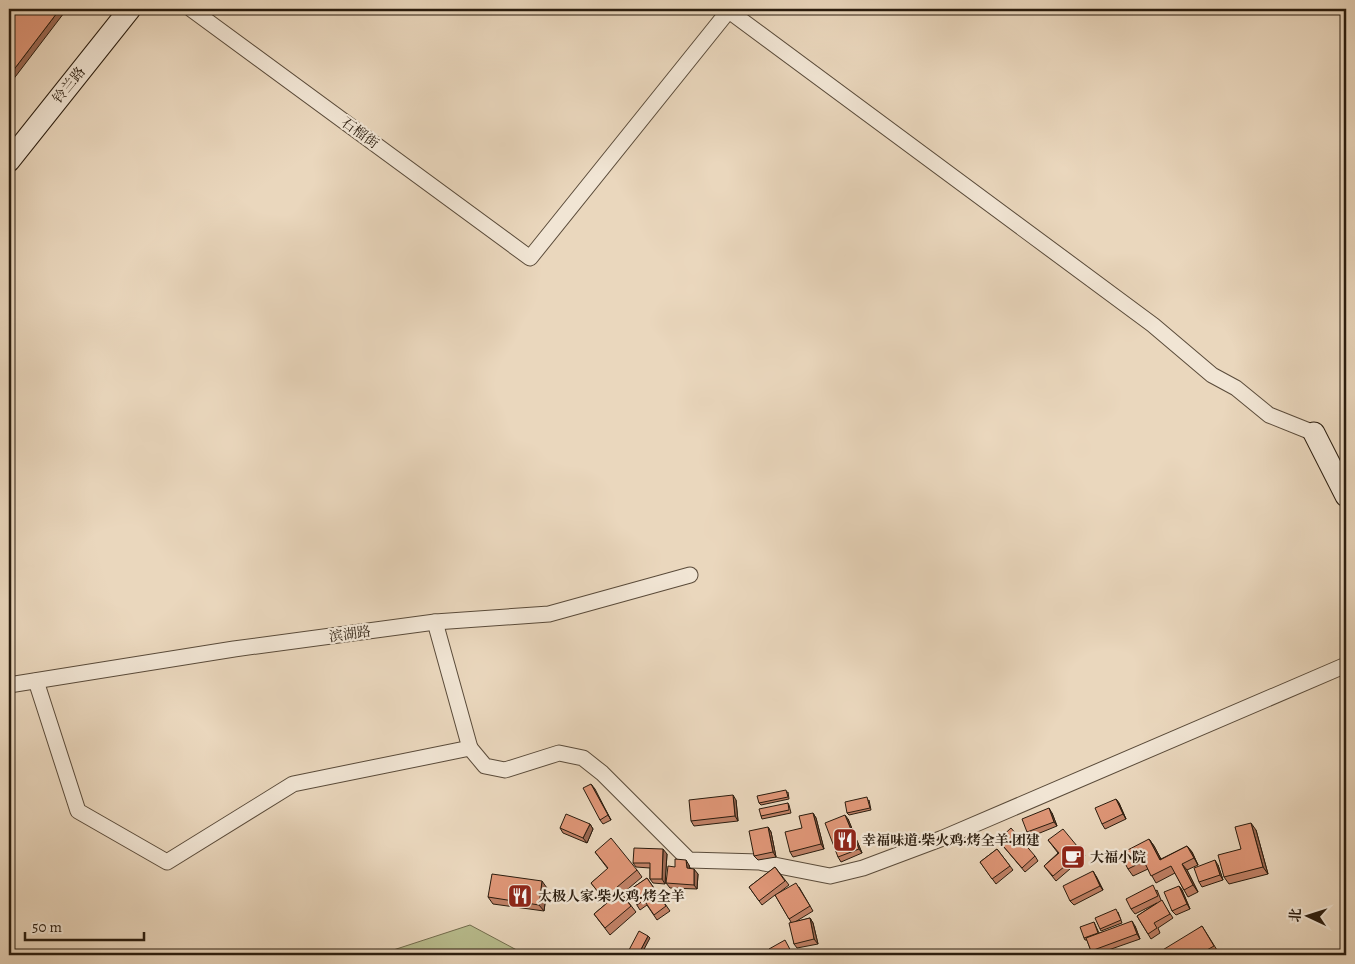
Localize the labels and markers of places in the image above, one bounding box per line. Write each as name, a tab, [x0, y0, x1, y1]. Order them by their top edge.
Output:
restaurant icon: 幸福味道·柴火鸡·烤全羊·团建	[832, 827, 858, 853]
place label: 幸福味道·柴火鸡·烤全羊·团建	[862, 831, 1040, 850]
cafe icon: 大福小院	[1060, 844, 1086, 870]
place label: 大福小院	[1090, 848, 1146, 867]
restaurant icon: 太极人家·柴火鸡·烤全羊	[507, 883, 533, 909]
place label: 太极人家·柴火鸡·烤全羊	[538, 887, 685, 906]

